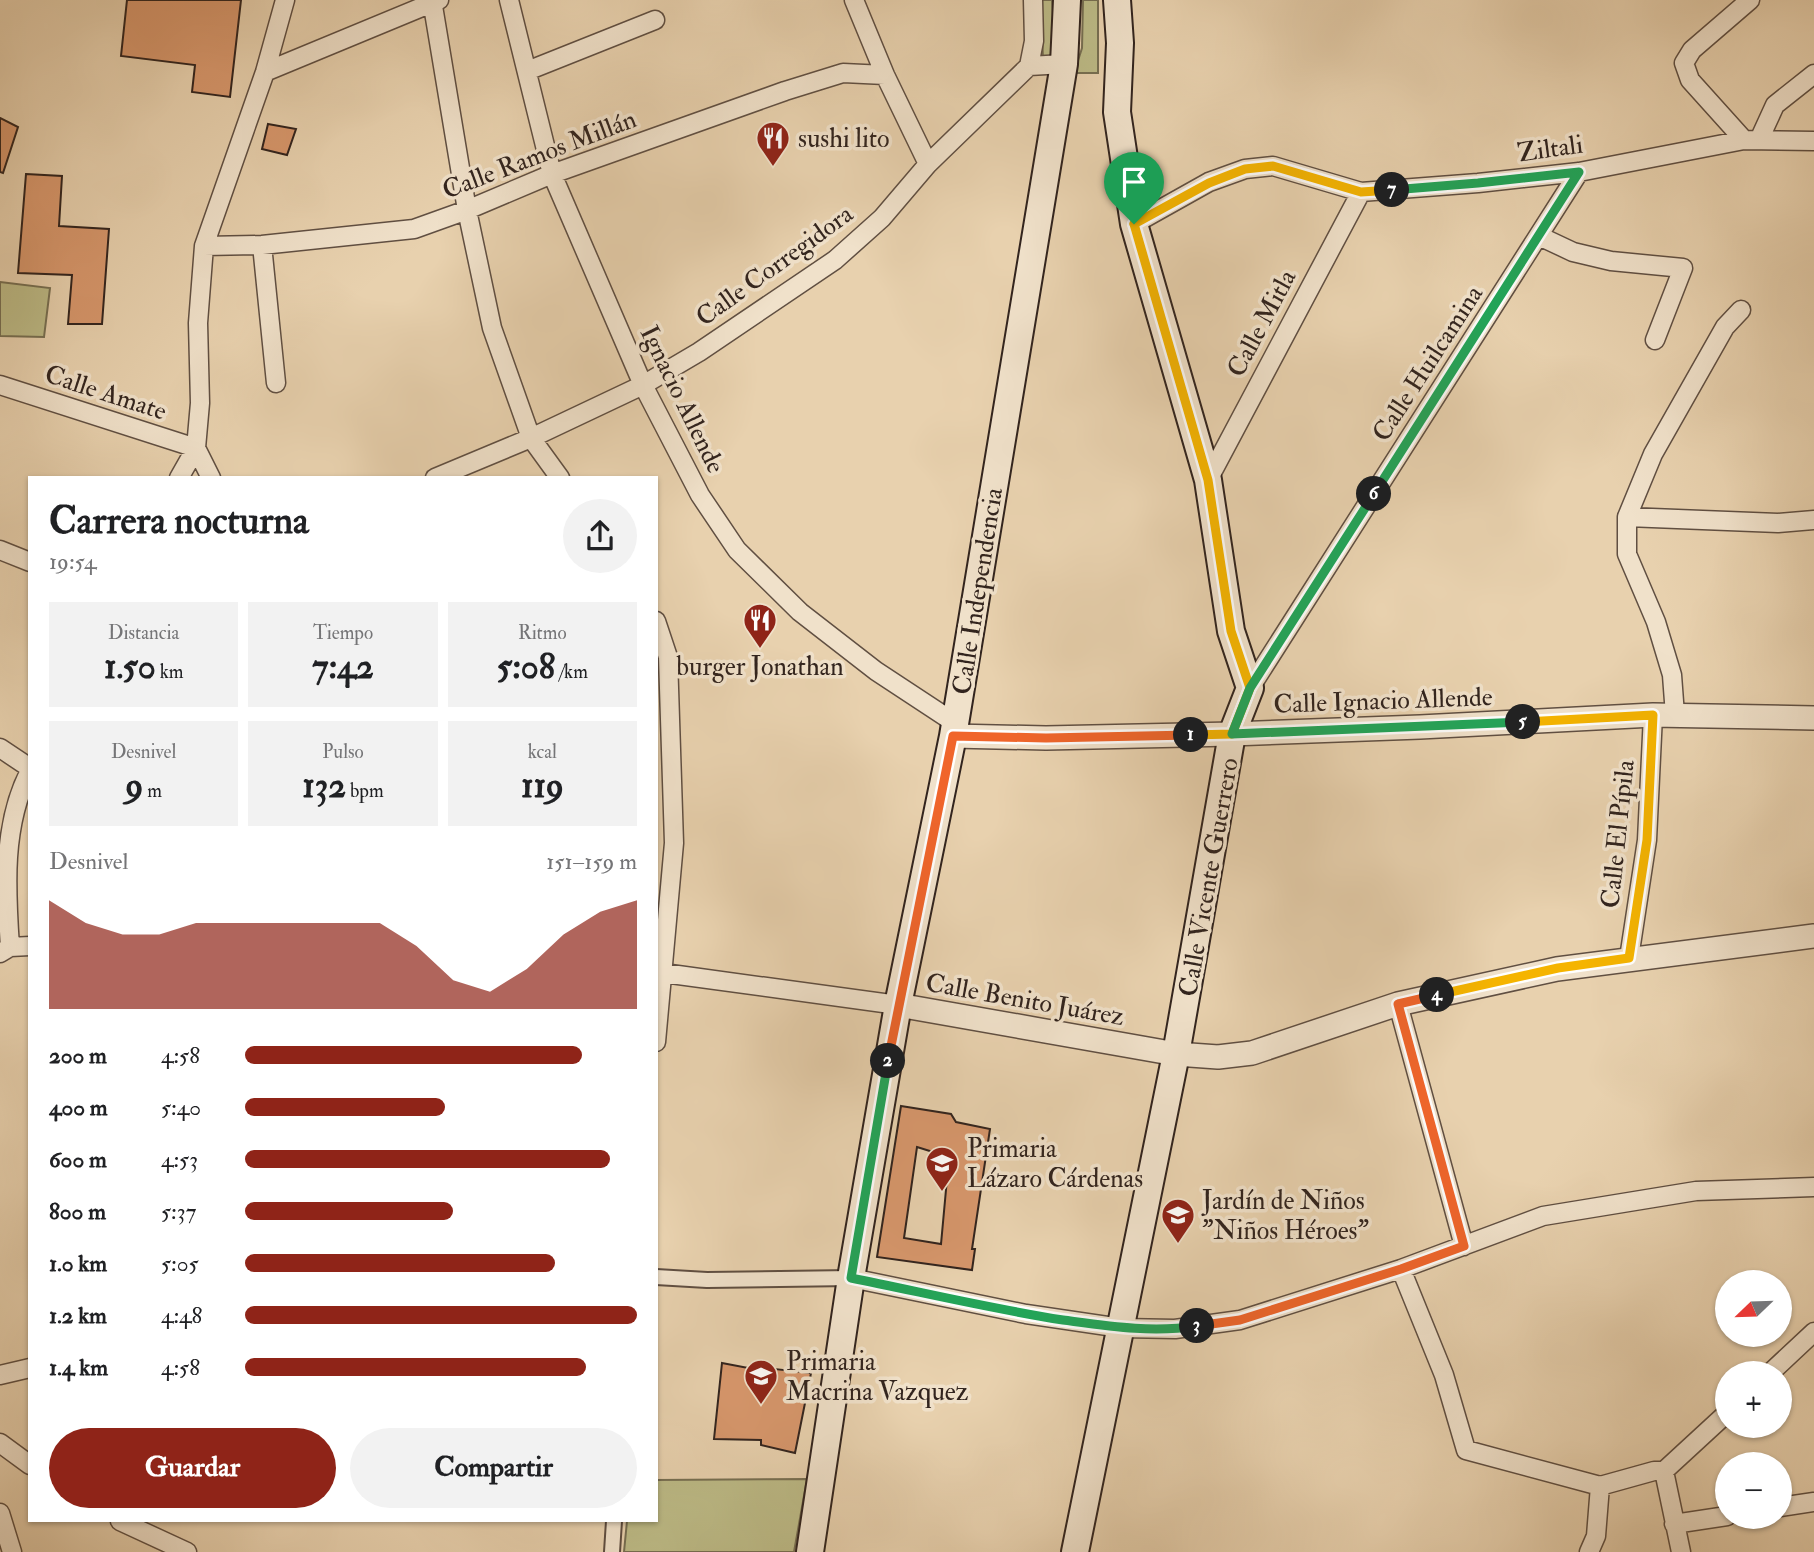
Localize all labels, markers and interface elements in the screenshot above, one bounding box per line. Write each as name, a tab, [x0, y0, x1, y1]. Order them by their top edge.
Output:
street label: Calle Ramos Millán	[438, 103, 641, 207]
restaurant icon: sushi lito	[754, 119, 792, 168]
place label: sushi lito	[798, 123, 890, 155]
street label: Ziltali	[1515, 129, 1585, 169]
pin	[1104, 152, 1164, 224]
icon: arrive	[1115, 163, 1153, 201]
pin: 7	[1374, 172, 1410, 208]
text: 7	[1387, 177, 1396, 201]
street label: Calle Corregidora	[690, 198, 860, 333]
street label: Calle Mitla	[1220, 264, 1304, 383]
street label: Calle Huilcamina	[1366, 279, 1490, 448]
street label: Ignacio Allende	[633, 320, 732, 479]
street label: Calle Amate	[41, 358, 171, 428]
pin: 6	[1356, 476, 1392, 512]
text: 6	[1369, 481, 1378, 505]
street label: Calle Independencia	[946, 485, 1011, 697]
text: Carrera nocturna	[49, 497, 309, 545]
button: share	[563, 499, 637, 573]
text: 19:54	[49, 547, 97, 576]
restaurant icon: burger Jonathan	[741, 601, 779, 650]
text: Distancia	[108, 621, 179, 645]
text: Tiempo	[313, 621, 373, 645]
text: Ritmo	[518, 621, 567, 645]
text: 1.50	[104, 645, 156, 689]
text: 7:42	[312, 645, 374, 689]
text: 5:08	[497, 645, 555, 689]
place label: burger Jonathan	[676, 651, 844, 683]
text: km	[156, 660, 183, 684]
text: /km	[555, 660, 588, 684]
street label: Calle Ignacio Allende	[1273, 681, 1493, 721]
pin: 5	[1506, 704, 1540, 740]
text: 5	[1518, 709, 1527, 733]
pin: 1	[1174, 718, 1208, 752]
text: 1	[1187, 722, 1194, 746]
text: Desnivel	[111, 740, 176, 764]
text: Pulso	[322, 740, 364, 764]
text: kcal	[528, 740, 557, 764]
street label: Calle Vicente Guerrero	[1172, 755, 1246, 999]
street label: Calle El Pípila	[1594, 758, 1643, 910]
text: 9	[125, 764, 143, 808]
text: 132	[302, 764, 346, 808]
text: 119	[521, 764, 564, 808]
text: m	[143, 779, 162, 803]
text: bpm	[346, 779, 384, 803]
text: Desnivel	[49, 847, 128, 876]
text: 151–159 m	[546, 847, 637, 876]
street label: Calle Benito Juárez	[923, 967, 1127, 1033]
pin: 4	[1420, 978, 1454, 1012]
text: 4	[1431, 982, 1442, 1006]
text: 200 m	[49, 1041, 107, 1070]
text: 4:58	[161, 1041, 200, 1070]
pin: 2	[870, 1044, 906, 1078]
text: 2	[883, 1048, 892, 1072]
text: 400 m	[49, 1093, 108, 1122]
text: 5:40	[161, 1093, 201, 1122]
place label: Primaria Lázaro Cárdenas	[967, 1133, 1143, 1195]
school or university icon: Primaria Lázaro Cárdenas	[923, 1144, 961, 1193]
text: 600 m	[49, 1145, 107, 1174]
text: 4:53	[161, 1145, 198, 1174]
place label: Jardín de Niños "Niños Héroes"	[1201, 1185, 1369, 1247]
school or university icon: Jardín de Niños "Niños Héroes"	[1159, 1196, 1197, 1245]
text: 800 m	[49, 1197, 106, 1226]
text: 5:37	[161, 1197, 196, 1226]
text: 1.0 km	[49, 1249, 107, 1278]
text: 5:05	[161, 1249, 199, 1278]
north arrow	[1715, 1270, 1792, 1348]
map controls	[1715, 1270, 1792, 1529]
text: 1.2 km	[49, 1301, 107, 1330]
text: 4:48	[161, 1301, 202, 1330]
pin: 3	[1180, 1308, 1214, 1344]
text: 3	[1193, 1313, 1200, 1337]
place label: Primaria Macrina Vazquez	[786, 1346, 969, 1408]
text: 1.4 km	[49, 1353, 108, 1382]
text: 4:58	[161, 1353, 200, 1382]
school or university icon: Primaria Macrina Vazquez	[742, 1357, 780, 1406]
button: +	[1715, 1361, 1792, 1438]
button: Guardar	[49, 1428, 336, 1508]
button: Compartir	[350, 1428, 637, 1508]
button: −	[1715, 1452, 1792, 1529]

